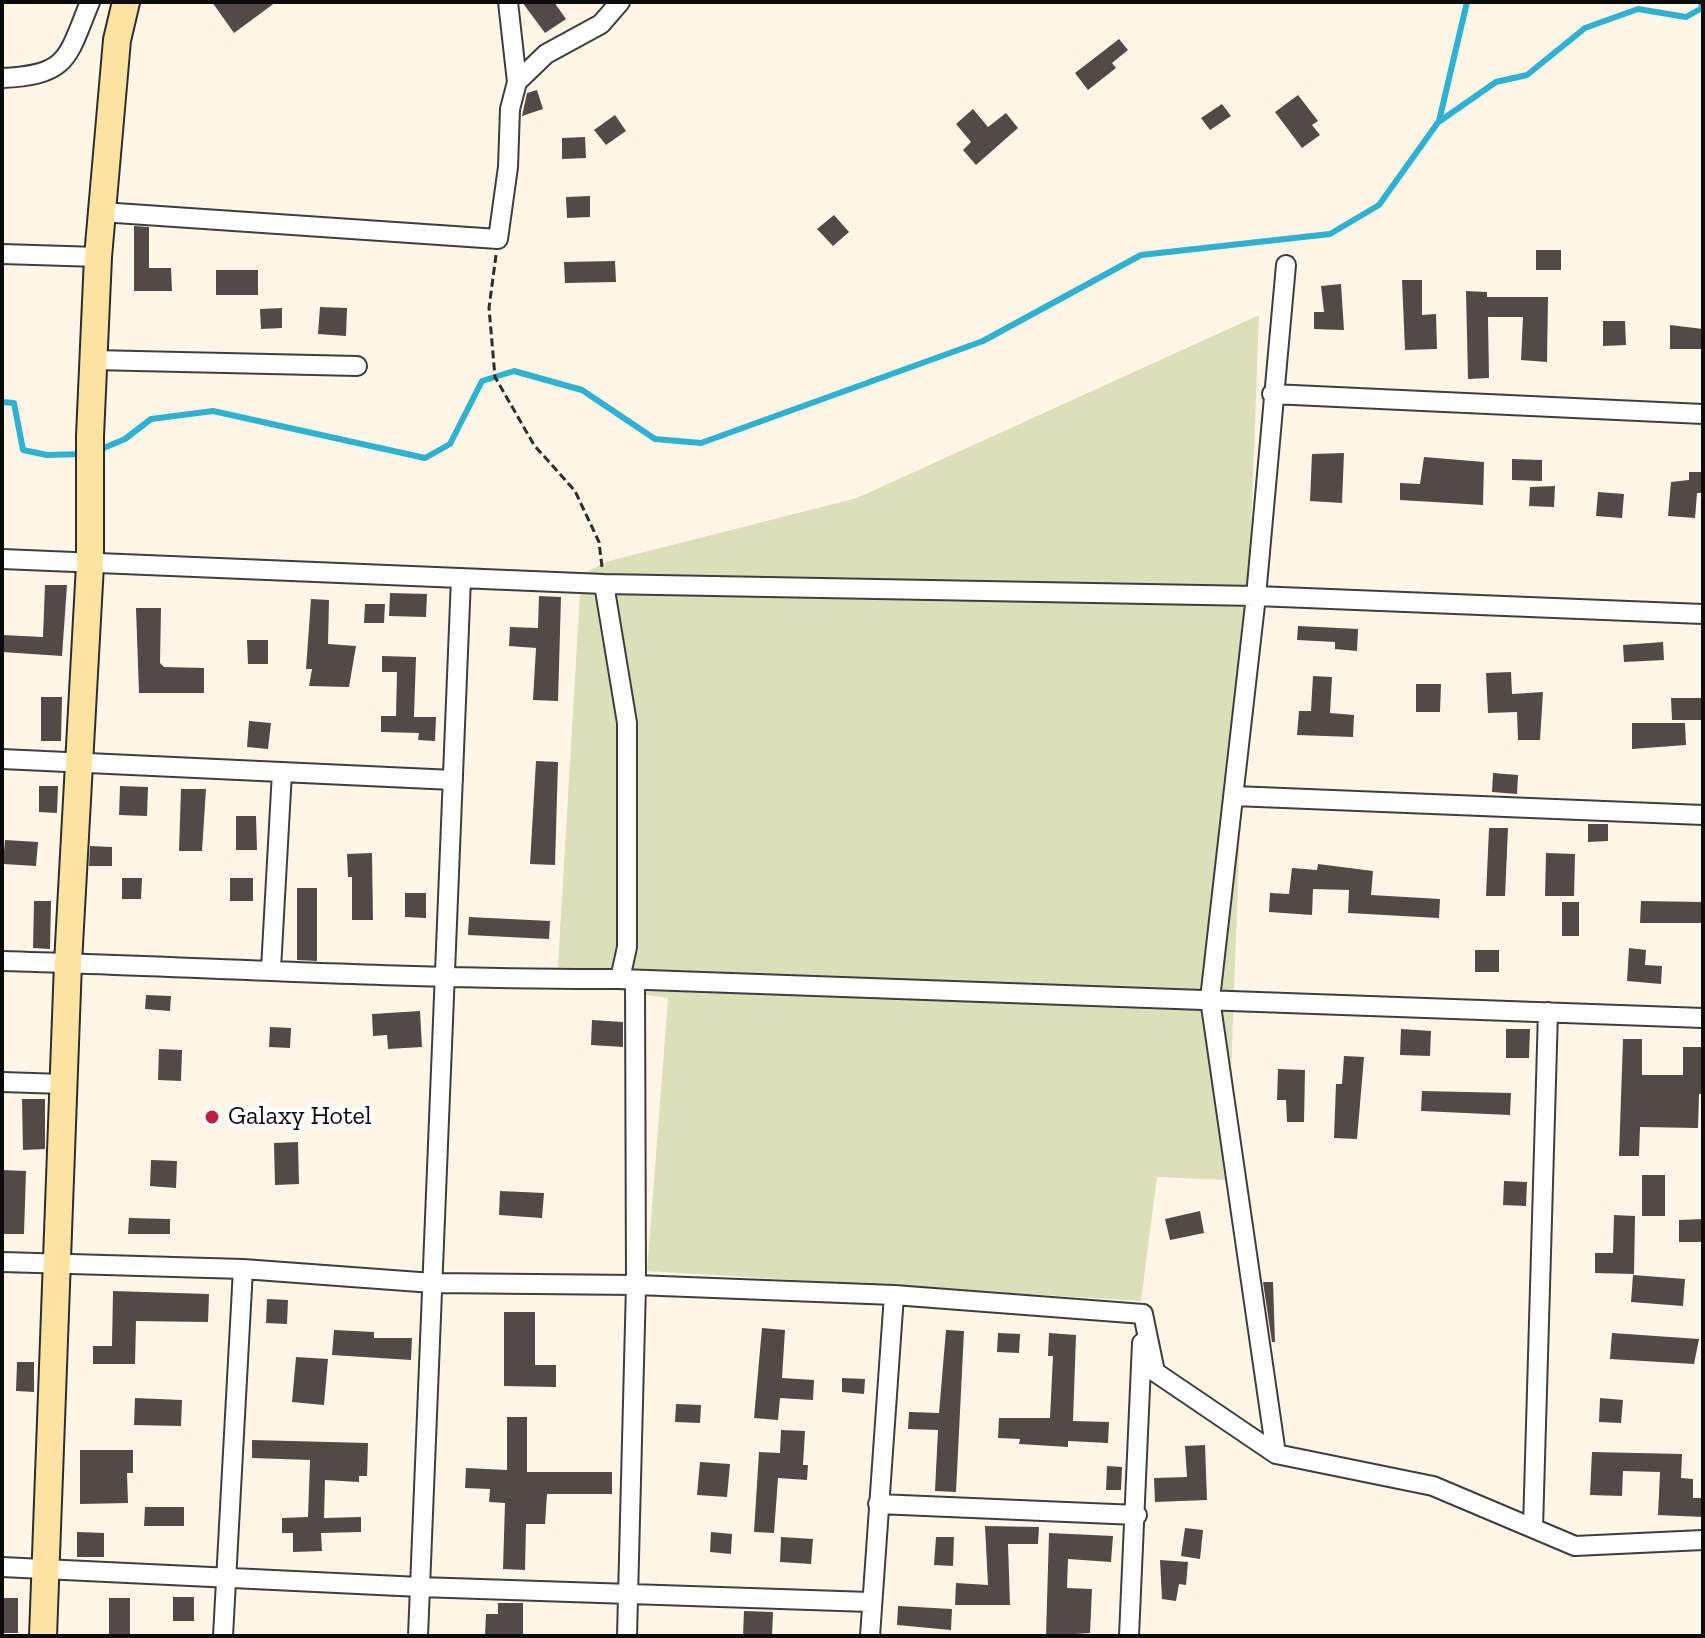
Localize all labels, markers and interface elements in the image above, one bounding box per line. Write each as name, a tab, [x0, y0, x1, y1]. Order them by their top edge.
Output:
place label: Galaxy Hotel	[228, 1101, 372, 1133]
marker: Galaxy Hotel	[203, 1108, 221, 1126]

